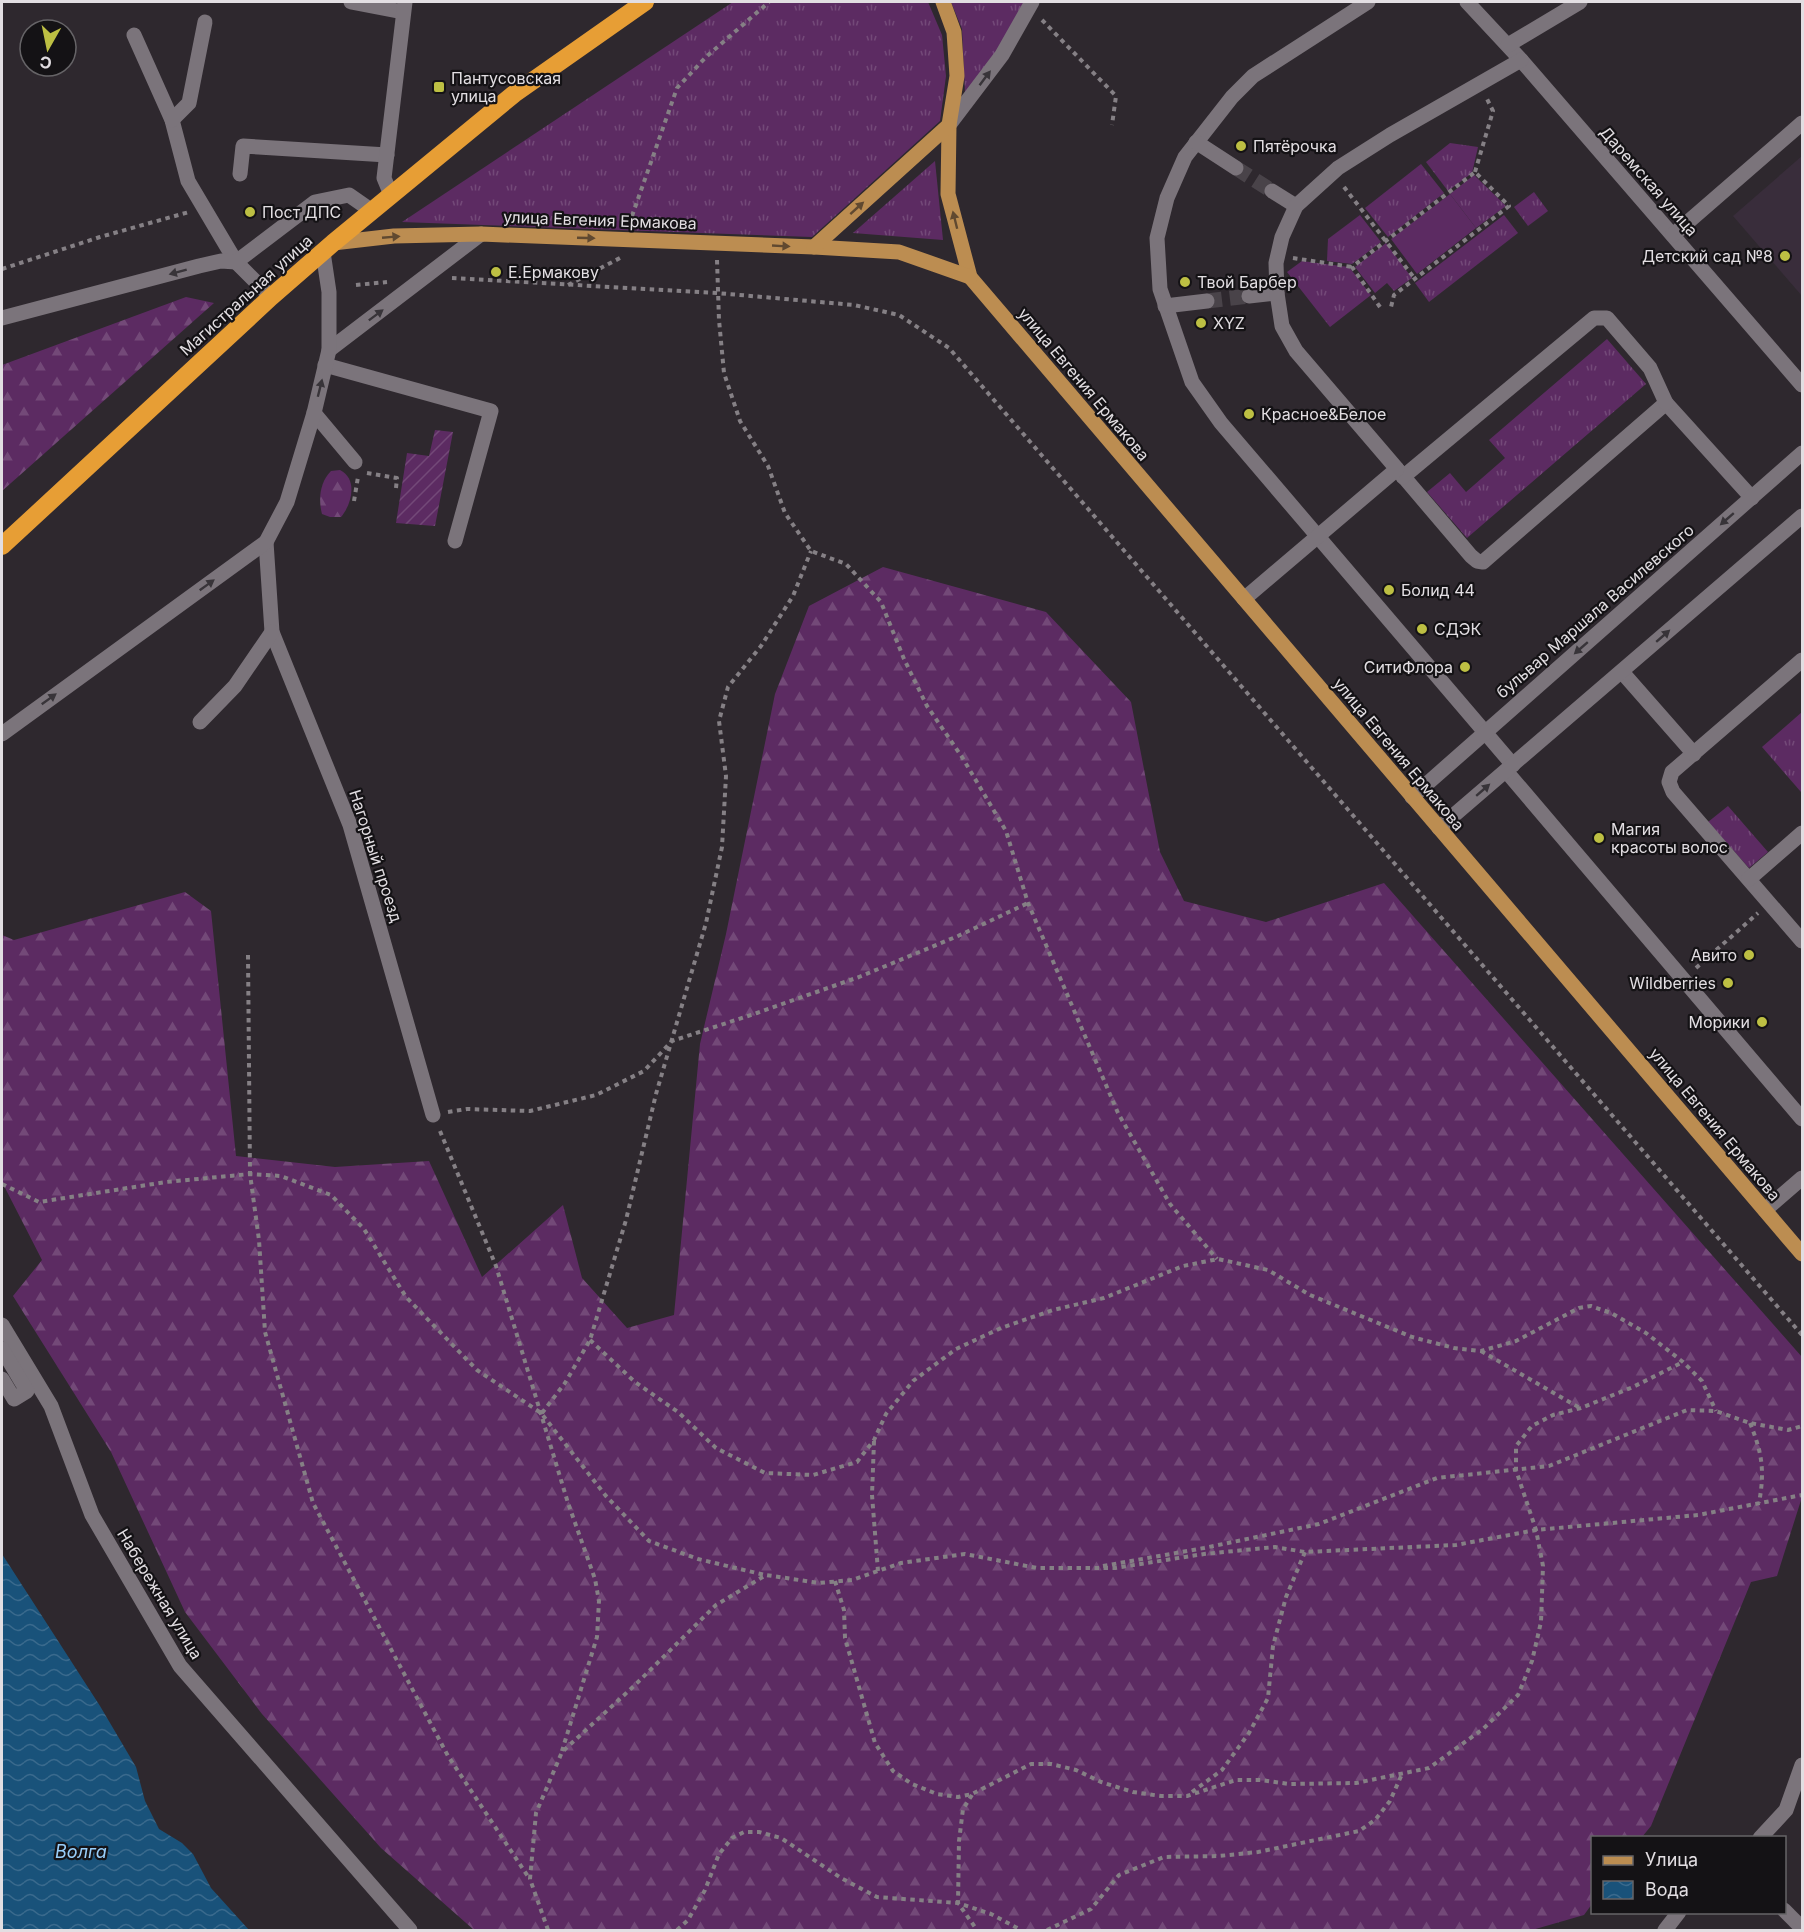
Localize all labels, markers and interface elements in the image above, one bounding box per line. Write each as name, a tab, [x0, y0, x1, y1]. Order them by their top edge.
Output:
north arrow	[18, 18, 78, 78]
text: С	[38, 52, 53, 74]
place label: Пантусовская улица	[451, 68, 561, 106]
one-way arrow	[978, 70, 990, 85]
marker: Пантусовская улица	[432, 80, 446, 94]
street label: Даремская улица	[1596, 122, 1702, 240]
place label: Пятёрочка	[1253, 136, 1337, 156]
marker: Пятёрочка	[1234, 139, 1248, 153]
place label: Пост ДПС	[262, 202, 341, 222]
one-way arrow	[849, 202, 864, 215]
marker: Пост ДПС	[243, 205, 257, 219]
street label: улица Евгения Ермакова	[503, 207, 697, 233]
one-way arrow	[950, 211, 959, 229]
street label: Магистральная улица	[176, 230, 316, 360]
one-way arrow	[382, 232, 401, 242]
one-way arrow	[577, 233, 596, 243]
one-way arrow	[771, 241, 790, 250]
place label: Детский сад №8	[1642, 246, 1773, 266]
marker: Детский сад №8	[1778, 249, 1792, 263]
place label: Е.Ермакову	[508, 262, 599, 282]
marker: Е.Ермакову	[489, 265, 503, 279]
one-way arrow	[169, 267, 188, 277]
place label: Твой Барбер	[1197, 272, 1297, 292]
marker: Твой Барбер	[1178, 275, 1192, 289]
street label: улица Евгения Ермакова	[1014, 303, 1154, 465]
one-way arrow	[369, 310, 384, 322]
place label: XYZ	[1213, 313, 1245, 333]
marker: XYZ	[1194, 316, 1208, 330]
one-way arrow	[315, 379, 325, 397]
place label: Красное&Белое	[1261, 404, 1386, 424]
marker: Красное&Белое	[1242, 407, 1256, 421]
one-way arrow	[1720, 512, 1735, 525]
street label: бульвар Маршала Василевского	[1492, 520, 1698, 702]
one-way arrow	[198, 579, 214, 591]
place label: Болид 44	[1401, 580, 1475, 600]
marker: Болид 44	[1382, 583, 1396, 597]
place label: СДЭК	[1434, 619, 1481, 639]
marker: СДЭК	[1415, 622, 1429, 636]
one-way arrow	[1655, 630, 1670, 643]
one-way arrow	[1574, 641, 1589, 654]
place label: СитиФлора	[1364, 657, 1453, 677]
marker: СитиФлора	[1458, 660, 1472, 674]
street label: улица Евгения Ермакова	[1329, 673, 1469, 835]
one-way arrow	[40, 693, 56, 705]
one-way arrow	[1475, 784, 1491, 797]
street label: Нагорный проезд	[345, 787, 407, 925]
place label: Магия красоты волос	[1611, 819, 1728, 857]
marker: Магия красоты волос	[1592, 831, 1606, 845]
place label: Авито	[1691, 945, 1737, 965]
marker: Авито	[1742, 948, 1756, 962]
place label: Wildberries	[1629, 973, 1716, 993]
marker: Wildberries	[1721, 976, 1735, 990]
place label: Морики	[1689, 1012, 1750, 1032]
marker: Морики	[1755, 1015, 1769, 1029]
street label: улица Евгения Ермакова	[1645, 1043, 1785, 1205]
street label: Набережная улица	[113, 1525, 207, 1663]
legend	[1591, 1836, 1786, 1914]
water label: Волга	[55, 1841, 107, 1862]
text: Улица	[1645, 1849, 1698, 1870]
text: Вода	[1645, 1879, 1689, 1900]

